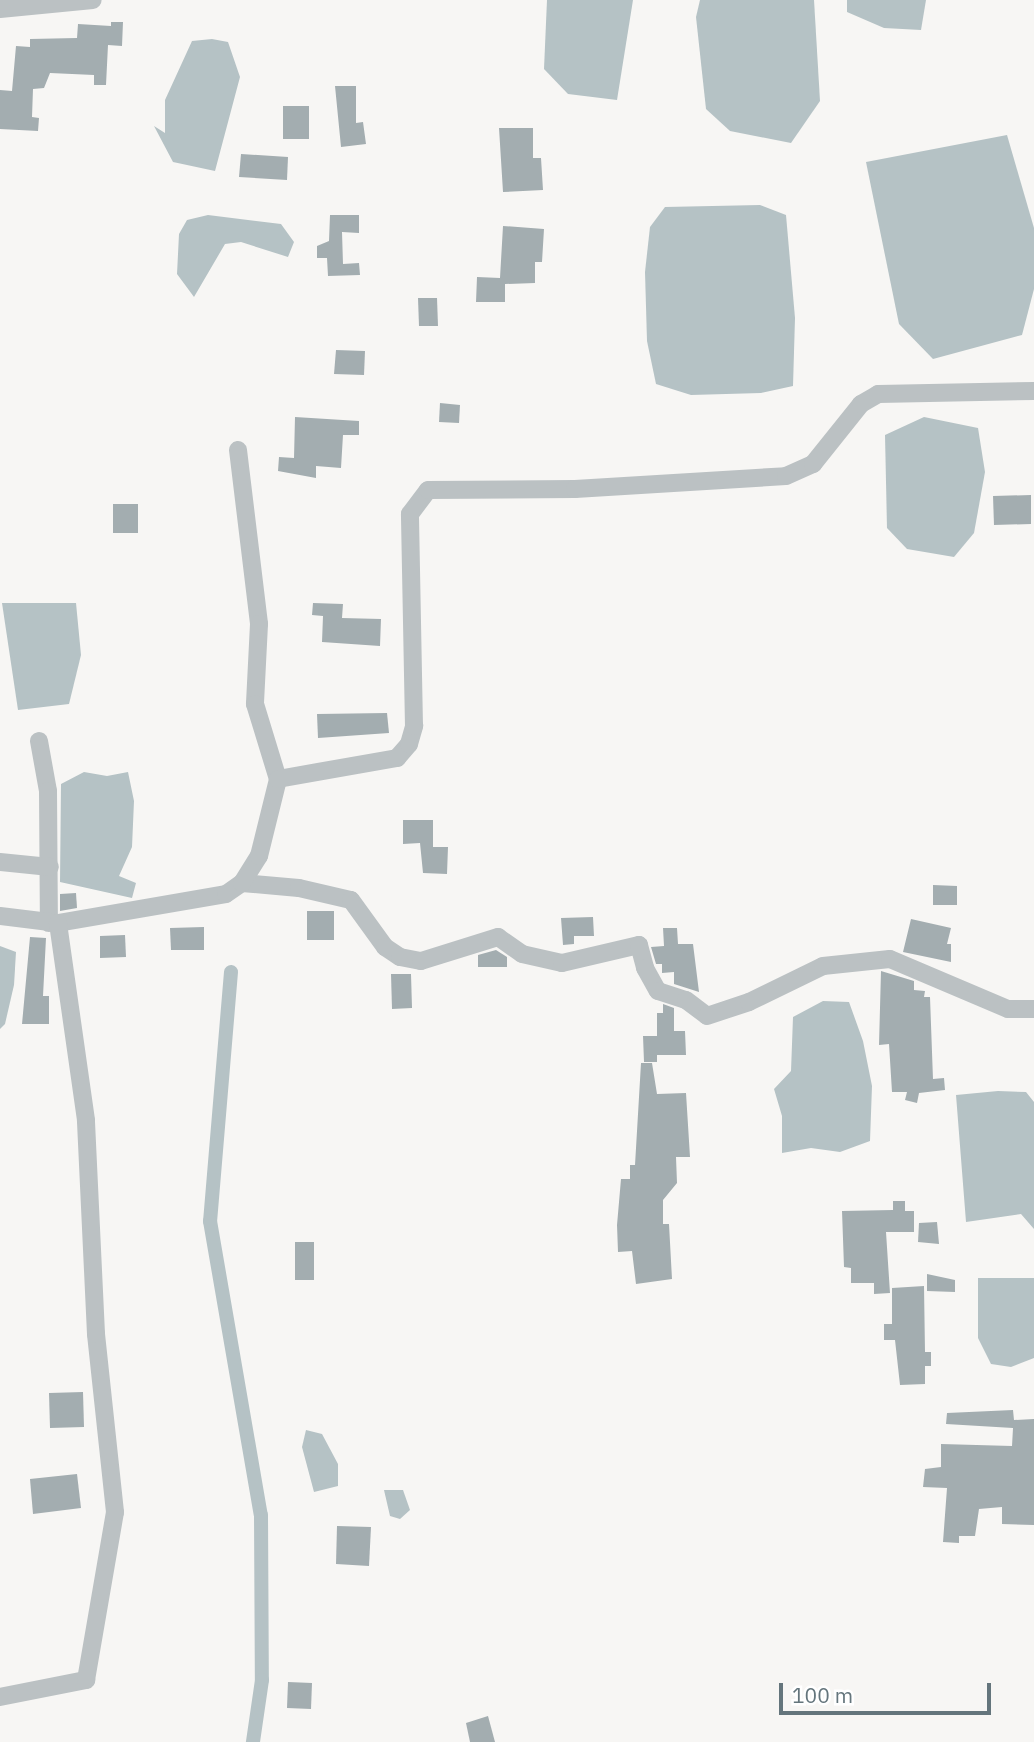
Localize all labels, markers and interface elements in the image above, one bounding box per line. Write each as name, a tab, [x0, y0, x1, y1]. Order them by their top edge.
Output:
scale bar	[782, 1668, 994, 1712]
text: 100 m	[792, 1681, 853, 1709]

